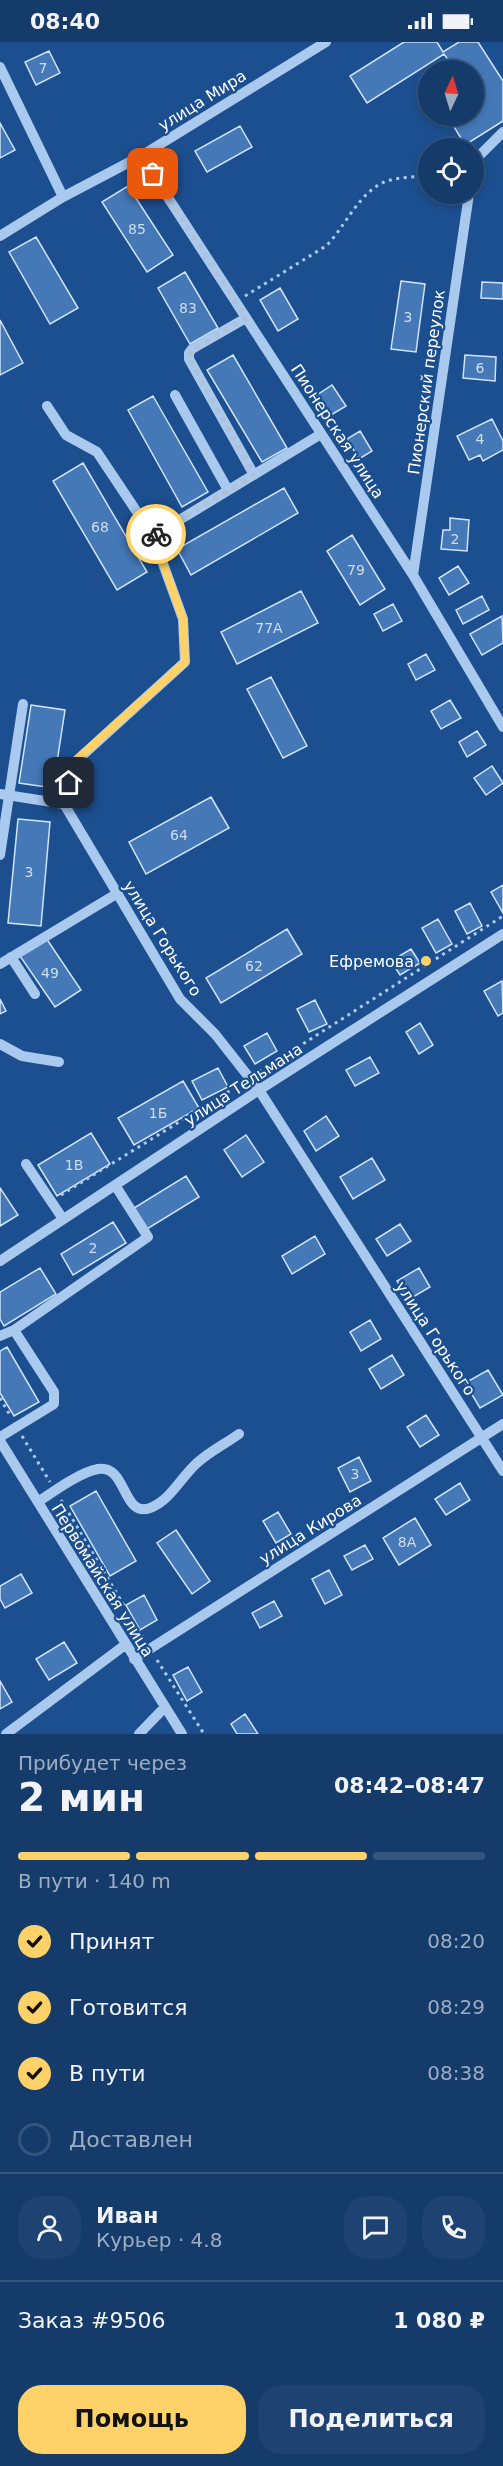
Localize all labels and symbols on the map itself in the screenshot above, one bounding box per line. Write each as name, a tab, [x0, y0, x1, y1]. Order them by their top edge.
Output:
house number: 7	[39, 60, 47, 76]
north arrow	[418, 60, 484, 126]
street label: улица Мира	[155, 66, 250, 135]
pin	[127, 148, 178, 199]
house number: 85	[128, 221, 146, 237]
street label: Пионерский переулок	[404, 288, 449, 476]
house number: 83	[179, 300, 197, 316]
house number: 3	[404, 309, 412, 325]
street label: Пионерская улица	[287, 360, 388, 502]
house number: 6	[476, 360, 485, 376]
house number: 4	[476, 431, 485, 447]
courier	[126, 504, 186, 564]
house number: 68	[91, 519, 109, 535]
house number: 2	[451, 531, 459, 547]
house number: 79	[347, 562, 365, 578]
house number: 77А	[255, 620, 283, 636]
pin	[43, 757, 94, 808]
house number: 64	[170, 827, 188, 843]
house number: 3	[25, 864, 33, 880]
street label: улица Горького	[119, 877, 206, 1000]
place label: Ефремова	[329, 952, 414, 971]
marker: Ефремова	[419, 954, 433, 968]
house number: 62	[245, 958, 263, 974]
house number: 49	[41, 965, 59, 981]
street label: улица Тельмана	[181, 1039, 306, 1130]
house number: 1Б	[149, 1105, 167, 1121]
house number: 1В	[65, 1157, 83, 1173]
house number: 2	[89, 1240, 97, 1256]
street label: улица Горького	[391, 1277, 480, 1399]
house number: 3	[351, 1466, 359, 1482]
street label: улица Кирова	[256, 1490, 365, 1568]
street label: Первомайская улица	[48, 1500, 158, 1660]
house number: 8А	[398, 1534, 417, 1550]

